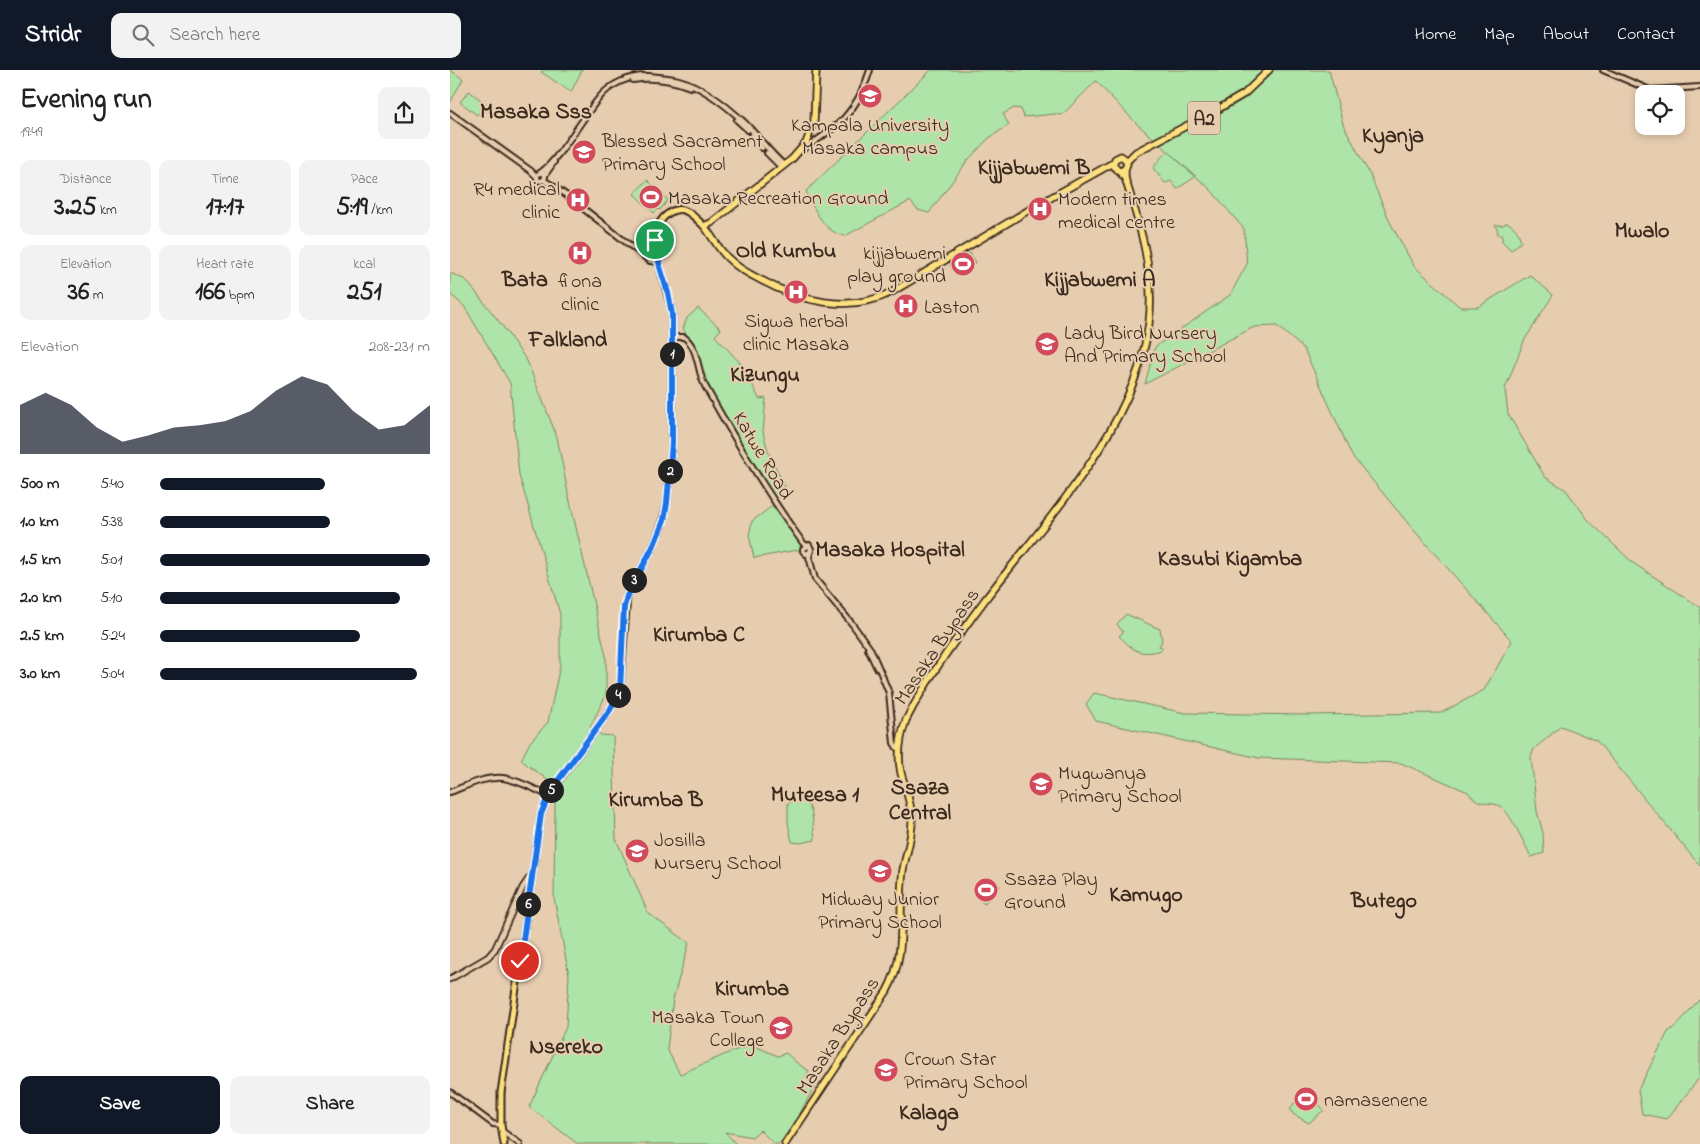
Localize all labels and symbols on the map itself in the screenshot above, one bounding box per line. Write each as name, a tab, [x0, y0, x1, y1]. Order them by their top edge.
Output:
school or university icon: Kampala University Masaka campus	[857, 83, 883, 109]
district label: Masaka Sss	[480, 97, 592, 129]
road number: A2	[1188, 102, 1220, 134]
place label: Kampala University Masaka campus	[791, 112, 949, 164]
district label: Kyanja	[1362, 121, 1424, 154]
place label: Blessed Sacrament Primary School	[601, 128, 763, 180]
school or university icon: Blessed Sacrament Primary School	[571, 139, 597, 165]
district label: Kijjabwemi B	[978, 153, 1090, 185]
place label: R4 medical clinic	[473, 176, 560, 228]
sports icon: Masaka Recreation Ground	[638, 184, 664, 210]
place label: Masaka Recreation Ground	[668, 185, 889, 214]
place label: Modern times medical centre	[1058, 186, 1175, 238]
hospital icon: R4 medical clinic	[565, 187, 591, 213]
hospital icon: Modern times medical centre	[1027, 196, 1053, 222]
district label: Mwalo	[1615, 216, 1669, 248]
pin	[634, 219, 676, 261]
district label: Old Kumbu	[736, 236, 837, 268]
hospital icon: fiona clinic	[567, 240, 593, 266]
place label: kijjabwemi play ground	[847, 240, 946, 293]
sports icon: kijjabwemi play ground	[950, 251, 976, 277]
district label: Bata	[501, 265, 548, 297]
district label: Kijjabwemi A	[1044, 265, 1156, 297]
place label: fiona clinic	[558, 268, 602, 320]
hospital icon: Sigwa herbal clinic Masaka	[783, 279, 809, 305]
hospital icon: Laston	[893, 293, 919, 319]
place label: Laston	[924, 294, 980, 323]
place label: Sigwa herbal clinic Masaka	[743, 308, 849, 360]
place label: Lady Bird Nursery And Primary School	[1064, 320, 1226, 372]
district label: Falkland	[528, 325, 608, 357]
school or university icon: Lady Bird Nursery And Primary School	[1034, 331, 1060, 357]
pin: 1	[660, 342, 684, 366]
district label: Kizungu	[730, 360, 800, 393]
street label: Katwe Road	[724, 407, 799, 506]
pin: 2	[658, 458, 682, 484]
district label: Masaka Hospital	[815, 535, 965, 567]
district label: Kasubi Kigamba	[1158, 544, 1302, 577]
pin: 3	[622, 568, 646, 592]
street label: Masaka Bypass	[888, 583, 988, 712]
district label: Kirumba C	[653, 620, 745, 652]
pin: 4	[606, 682, 630, 708]
place label: Mugwanya Primary School	[1058, 760, 1182, 812]
school or university icon: Mugwanya Primary School	[1028, 771, 1054, 797]
district label: Ssaza Central	[889, 773, 952, 830]
pin: 5	[538, 778, 564, 802]
district label: Muteesa 1	[771, 780, 859, 812]
district label: Kirumba B	[609, 785, 704, 817]
place label: Josilla Nursery School	[654, 827, 781, 879]
school or university icon: Josilla Nursery School	[624, 838, 650, 864]
school or university icon: Midway Junior Primary School	[867, 858, 893, 884]
place label: Ssaza Play Ground	[1004, 866, 1098, 918]
sports icon: Ssaza Play Ground	[973, 877, 999, 903]
district label: Kamugo	[1109, 880, 1183, 913]
place label: Midway Junior Primary School	[818, 886, 942, 938]
district label: Butego	[1350, 886, 1417, 919]
pin: 6	[516, 892, 540, 916]
pin	[499, 940, 541, 982]
street label: Masaka Bypass	[790, 972, 888, 1101]
district label: Kirumba	[715, 974, 789, 1006]
place label: Masaka Town College	[651, 1004, 764, 1057]
school or university icon: Masaka Town College	[768, 1015, 794, 1041]
district label: Nsereko	[529, 1032, 603, 1064]
place label: Crown Star Primary School	[904, 1046, 1028, 1098]
school or university icon: Crown Star Primary School	[873, 1057, 899, 1083]
sports icon: namasenene	[1293, 1086, 1319, 1112]
place label: namasenene	[1324, 1087, 1428, 1116]
district label: Kalaga	[899, 1098, 959, 1131]

